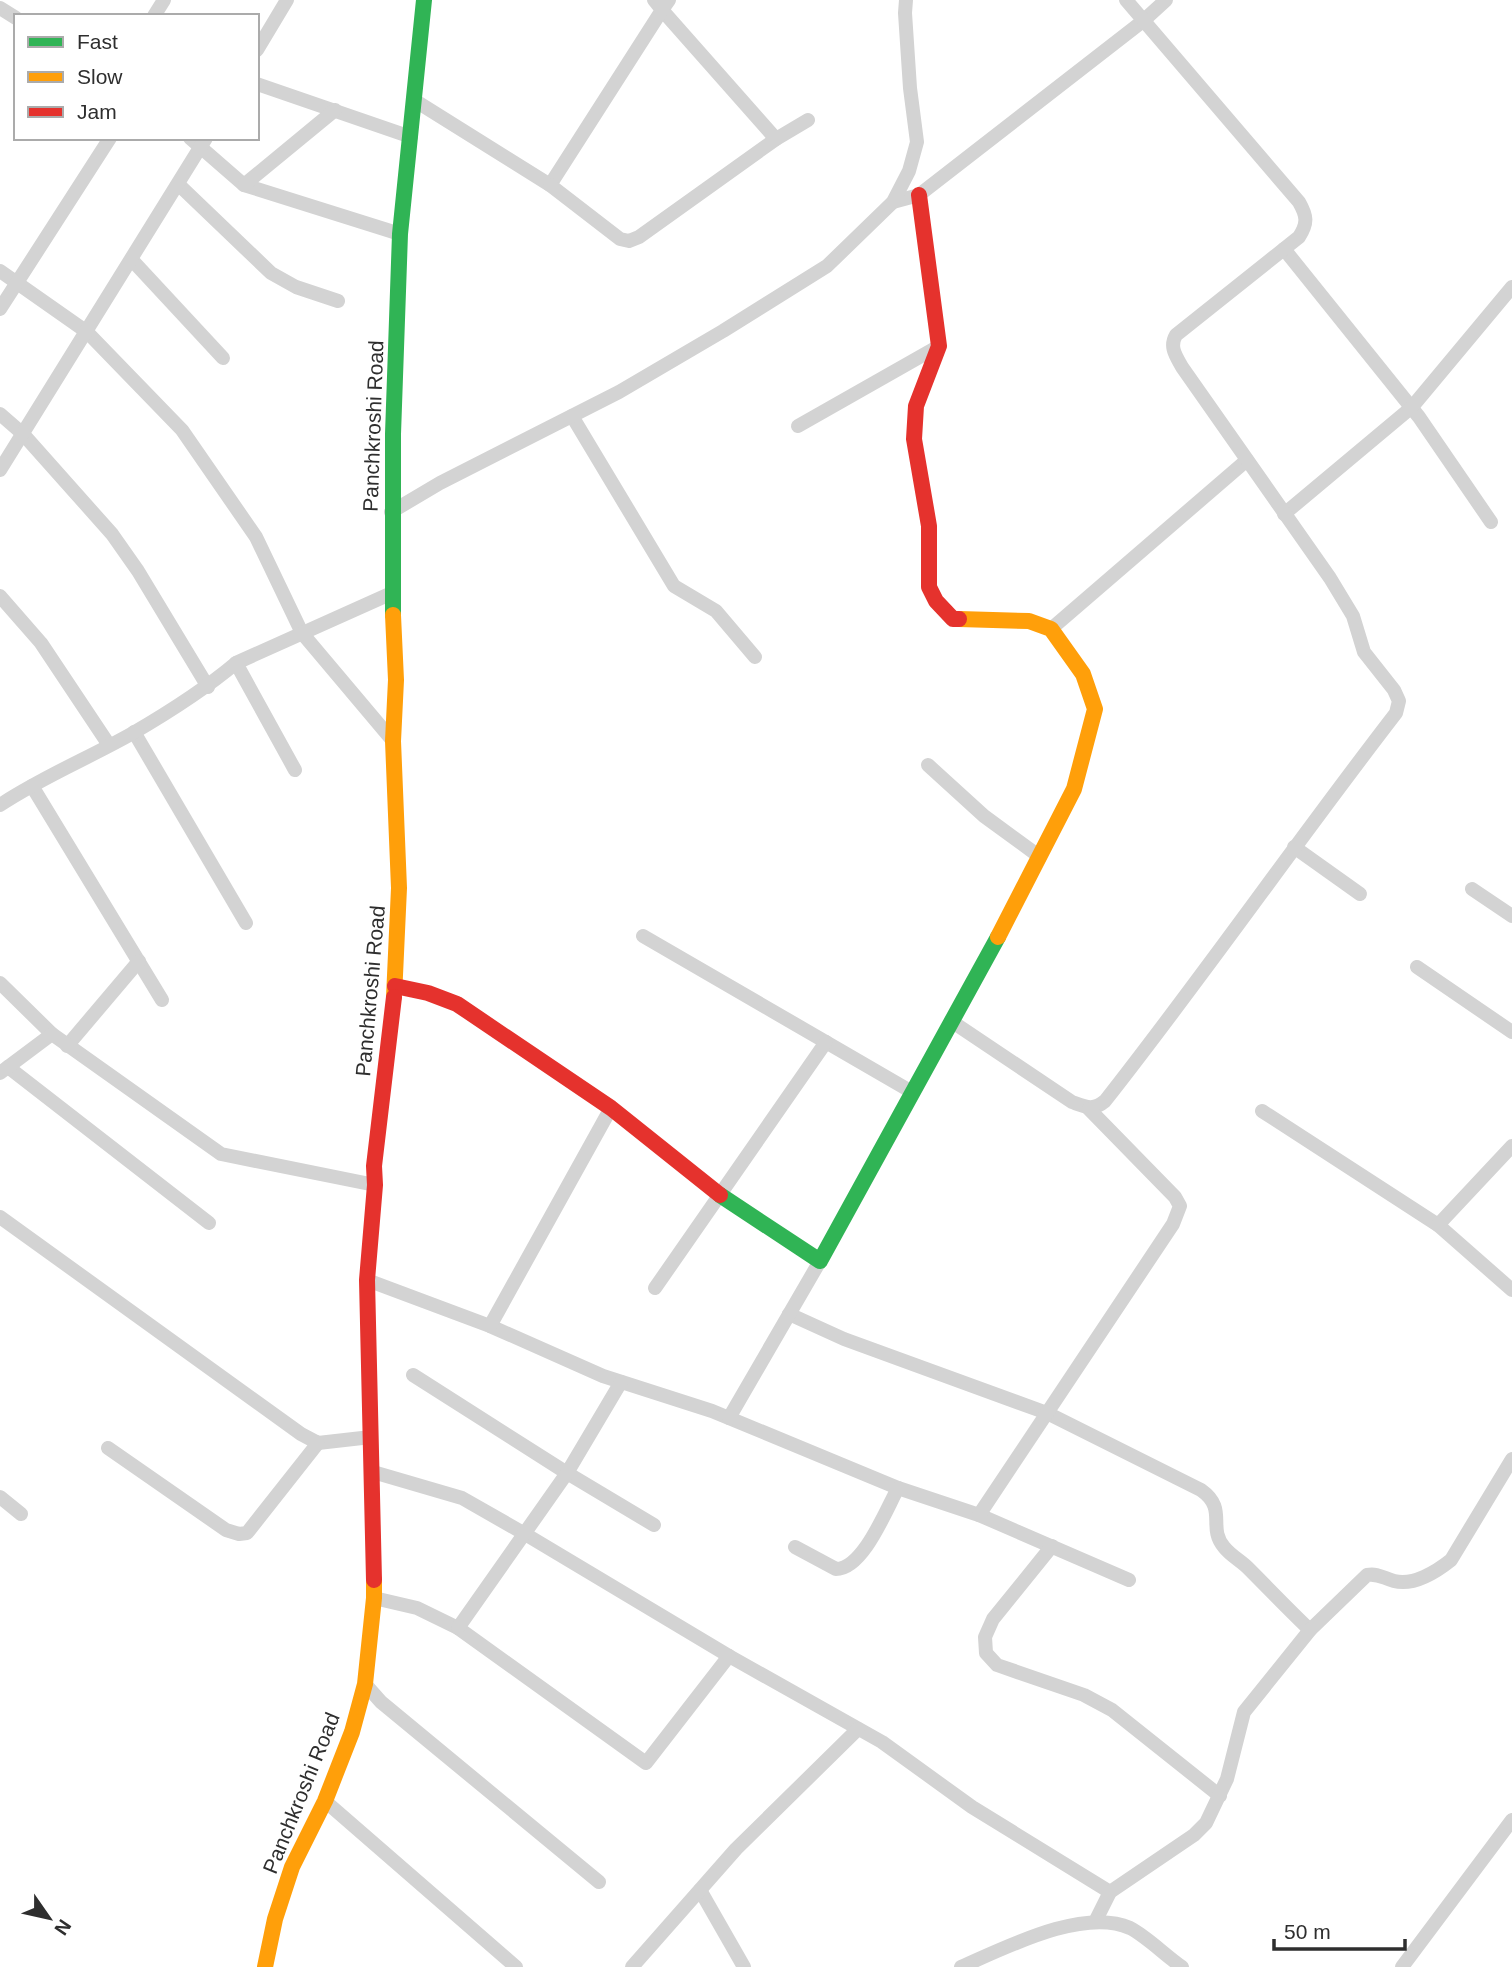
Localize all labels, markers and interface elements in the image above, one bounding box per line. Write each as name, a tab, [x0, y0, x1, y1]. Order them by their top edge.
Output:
legend	[14, 14, 259, 140]
text: Fast	[77, 30, 118, 53]
text: Slow	[77, 65, 123, 88]
text: Jam	[77, 100, 117, 123]
street label: Panchkroshi Road	[359, 340, 387, 512]
street label: Panchkroshi Road	[351, 905, 389, 1077]
street label: Panchkroshi Road	[258, 1709, 344, 1877]
north arrow	[14, 1883, 84, 1953]
scale bar	[1274, 1908, 1405, 1952]
text: N	[50, 1916, 75, 1939]
text: 50 m	[1284, 1920, 1331, 1943]

